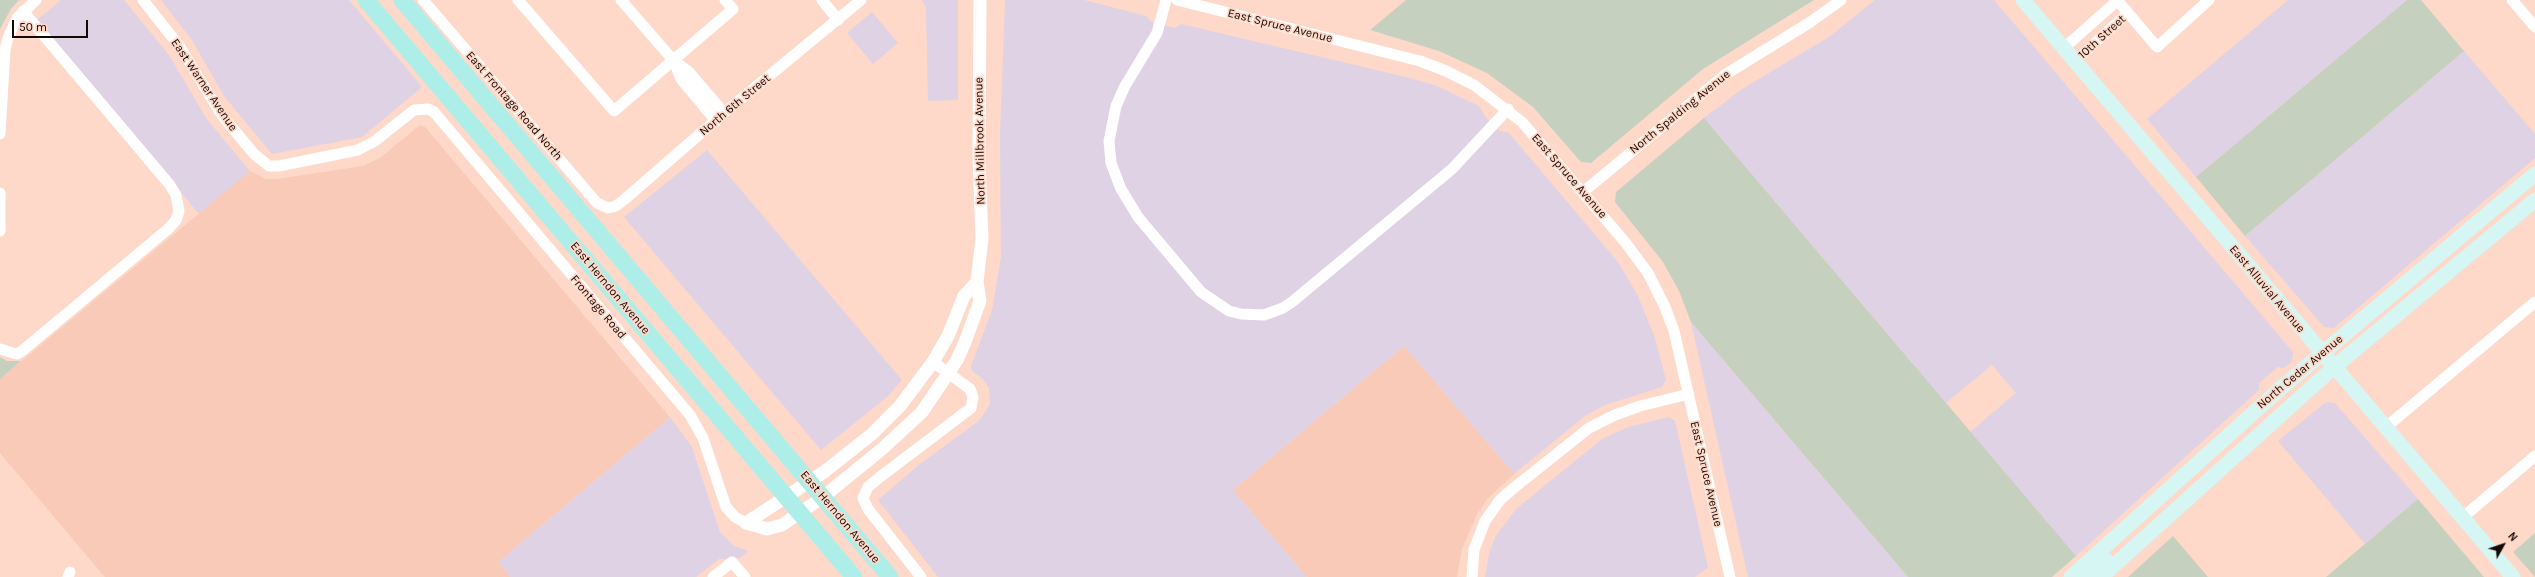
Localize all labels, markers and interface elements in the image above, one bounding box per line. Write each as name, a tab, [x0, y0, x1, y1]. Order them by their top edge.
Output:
street label: East Spruce Avenue	[1226, 6, 1334, 46]
scale bar	[14, 12, 90, 38]
street label: 10th Street	[2075, 12, 2129, 62]
text: 50 m	[19, 20, 47, 34]
street label: East Warner Avenue	[168, 36, 240, 134]
street label: East Frontage Road North	[463, 49, 565, 163]
street label: North Spalding Avenue	[1627, 67, 1733, 157]
street label: North 6th Street	[697, 71, 773, 139]
street label: North Millbrook Avenue	[972, 77, 988, 205]
street label: East Spruce Avenue	[1528, 131, 1610, 221]
street label: East Herndon Avenue	[567, 239, 653, 337]
street label: East Alluvial Avenue	[2226, 242, 2308, 336]
street label: Frontage Road	[567, 272, 629, 342]
street label: North Cedar Avenue	[2254, 332, 2346, 412]
street label: East Spruce Avenue	[1687, 420, 1725, 528]
street label: East Herndon Avenue	[797, 468, 883, 566]
north arrow	[2483, 525, 2523, 565]
text: N	[2505, 530, 2520, 544]

